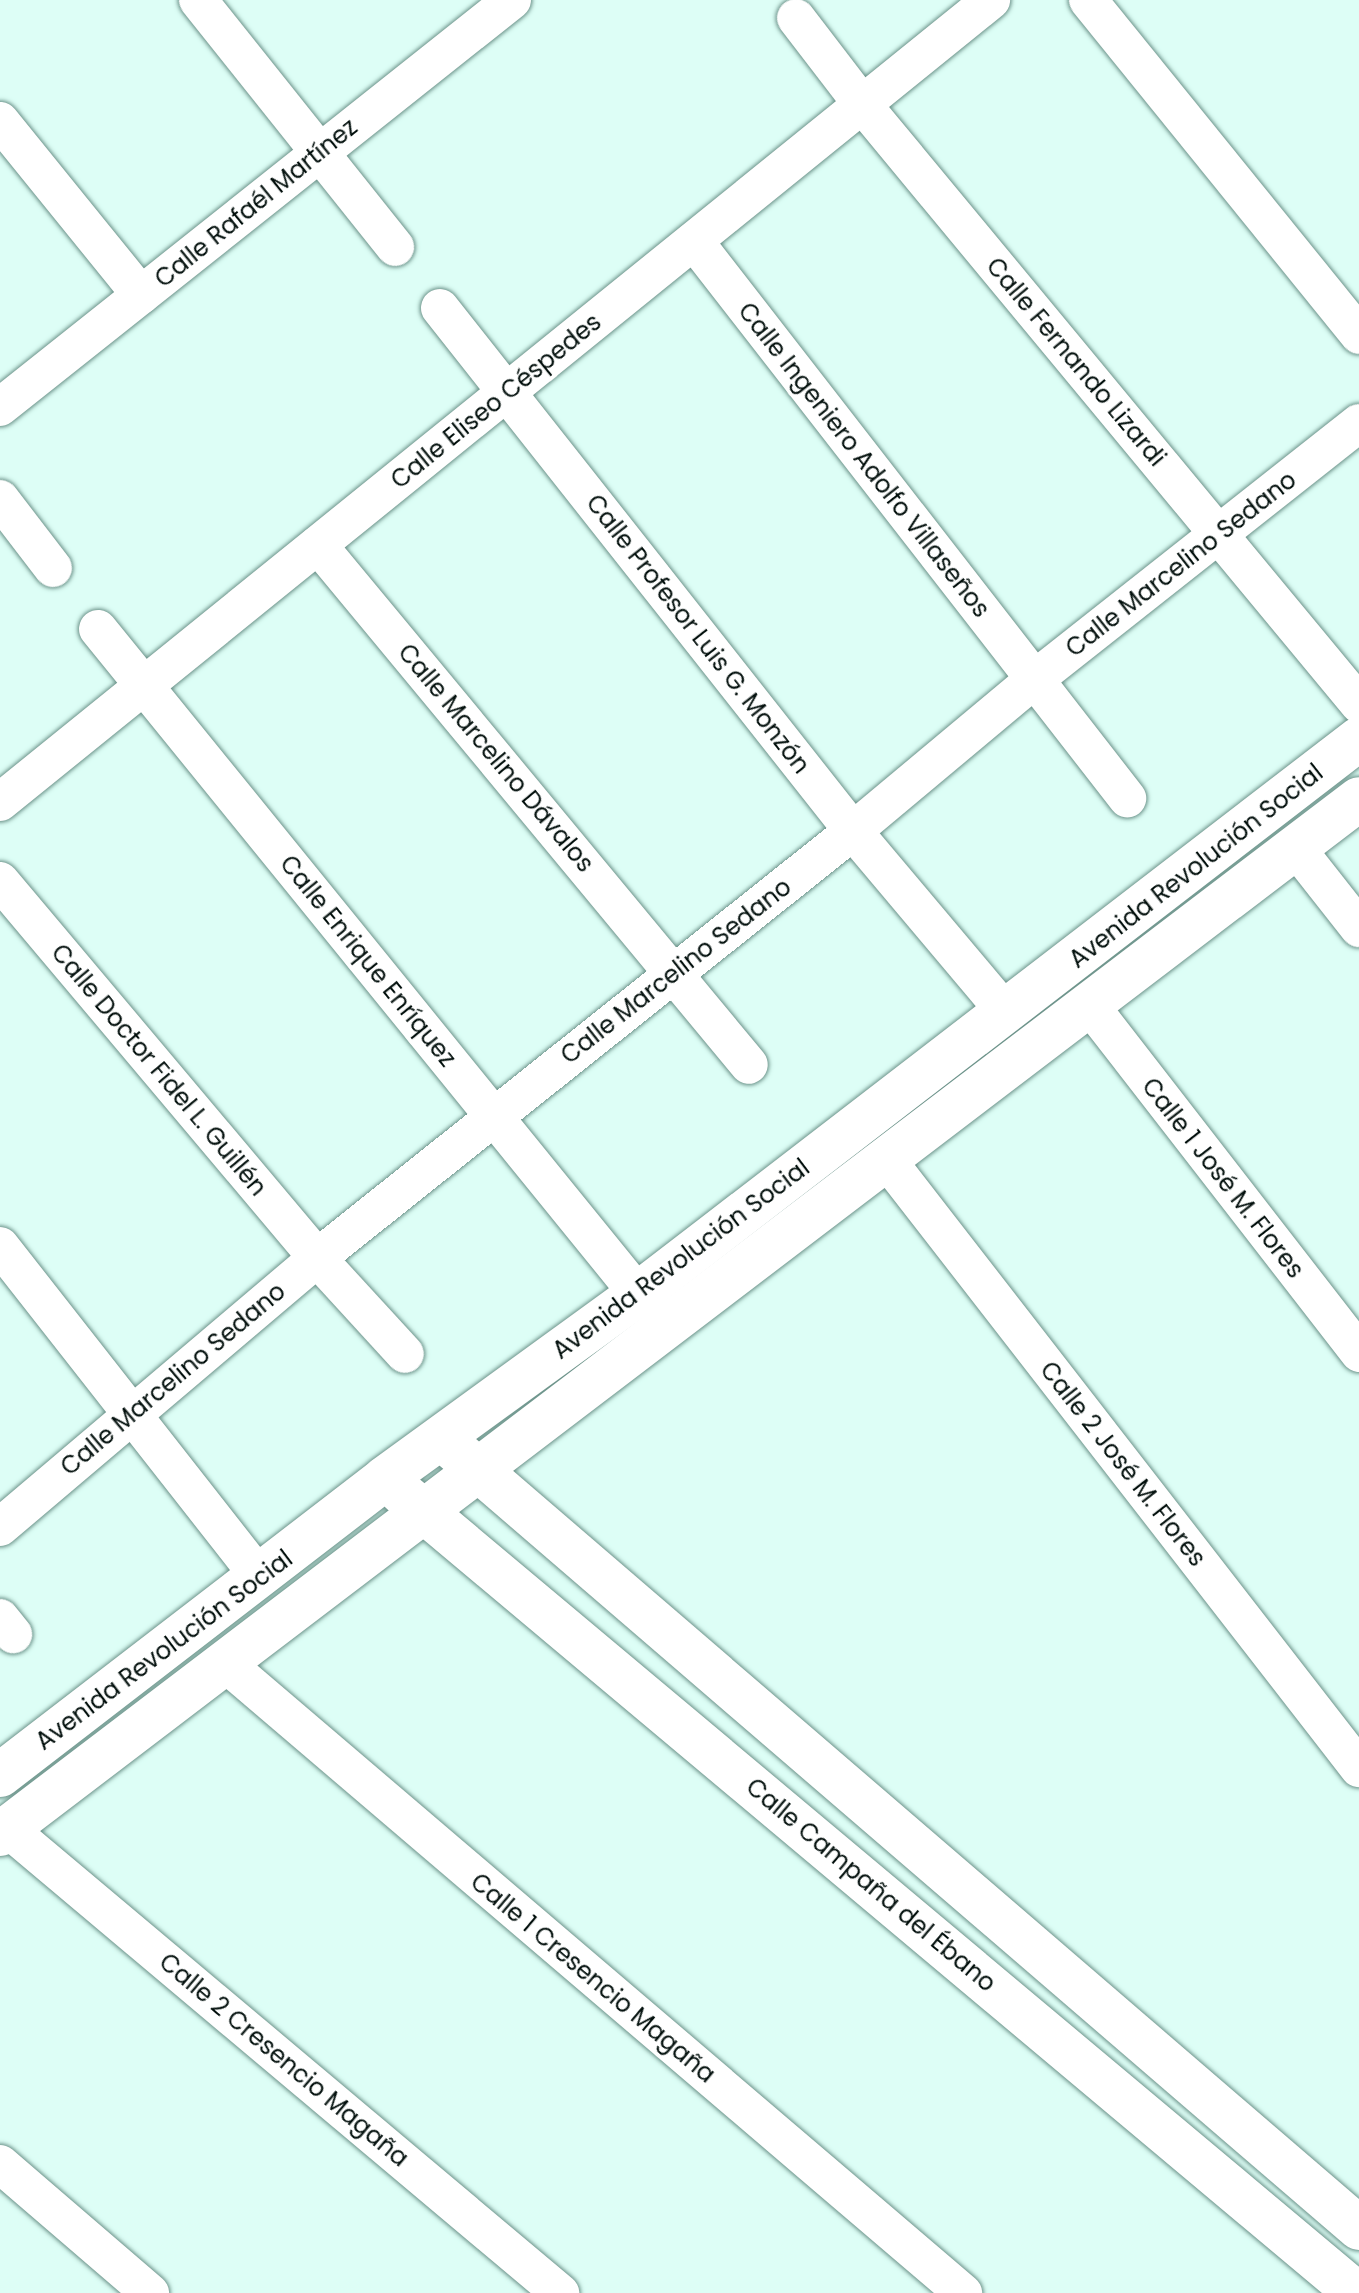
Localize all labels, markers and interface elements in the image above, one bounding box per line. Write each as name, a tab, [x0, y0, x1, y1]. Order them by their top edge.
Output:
street label: Calle Rafaél Martínez	[149, 113, 363, 293]
street label: Calle Fernando Lizardi	[980, 252, 1172, 472]
street label: Calle Ingeniero Adolfo Villaseños	[732, 297, 996, 623]
street label: Calle Eliseo Céspedes	[385, 307, 607, 495]
street label: Calle Marcelino Sedano	[1060, 465, 1302, 663]
street label: Calle Profesor Luis G. Monzón	[580, 489, 816, 779]
street label: Calle Marcelino Dávalos	[392, 638, 600, 878]
street label: Avenida Revolución Social	[1063, 758, 1329, 974]
street label: Calle Enrique Enríquez	[274, 850, 462, 1072]
street label: Calle Marcelino Sedano	[555, 872, 797, 1070]
street label: Calle Doctor Fidel L. Guillén	[45, 938, 273, 1202]
street label: Calle 1 José M. Flores	[1136, 1072, 1310, 1284]
street label: Avenida Revolución Social	[547, 1153, 815, 1365]
street label: Calle Marcelino Sedano	[55, 1277, 291, 1481]
street label: Calle 2 José M. Flores	[1034, 1356, 1212, 1572]
street label: Avenida Revolución Social	[30, 1544, 298, 1756]
street label: Calle Campaña del Ébano	[740, 1772, 1002, 1998]
street label: Calle 1 Cresencio Magaña	[465, 1867, 721, 2089]
street label: Calle 2 Cresencio Magaña	[154, 1947, 414, 2173]

